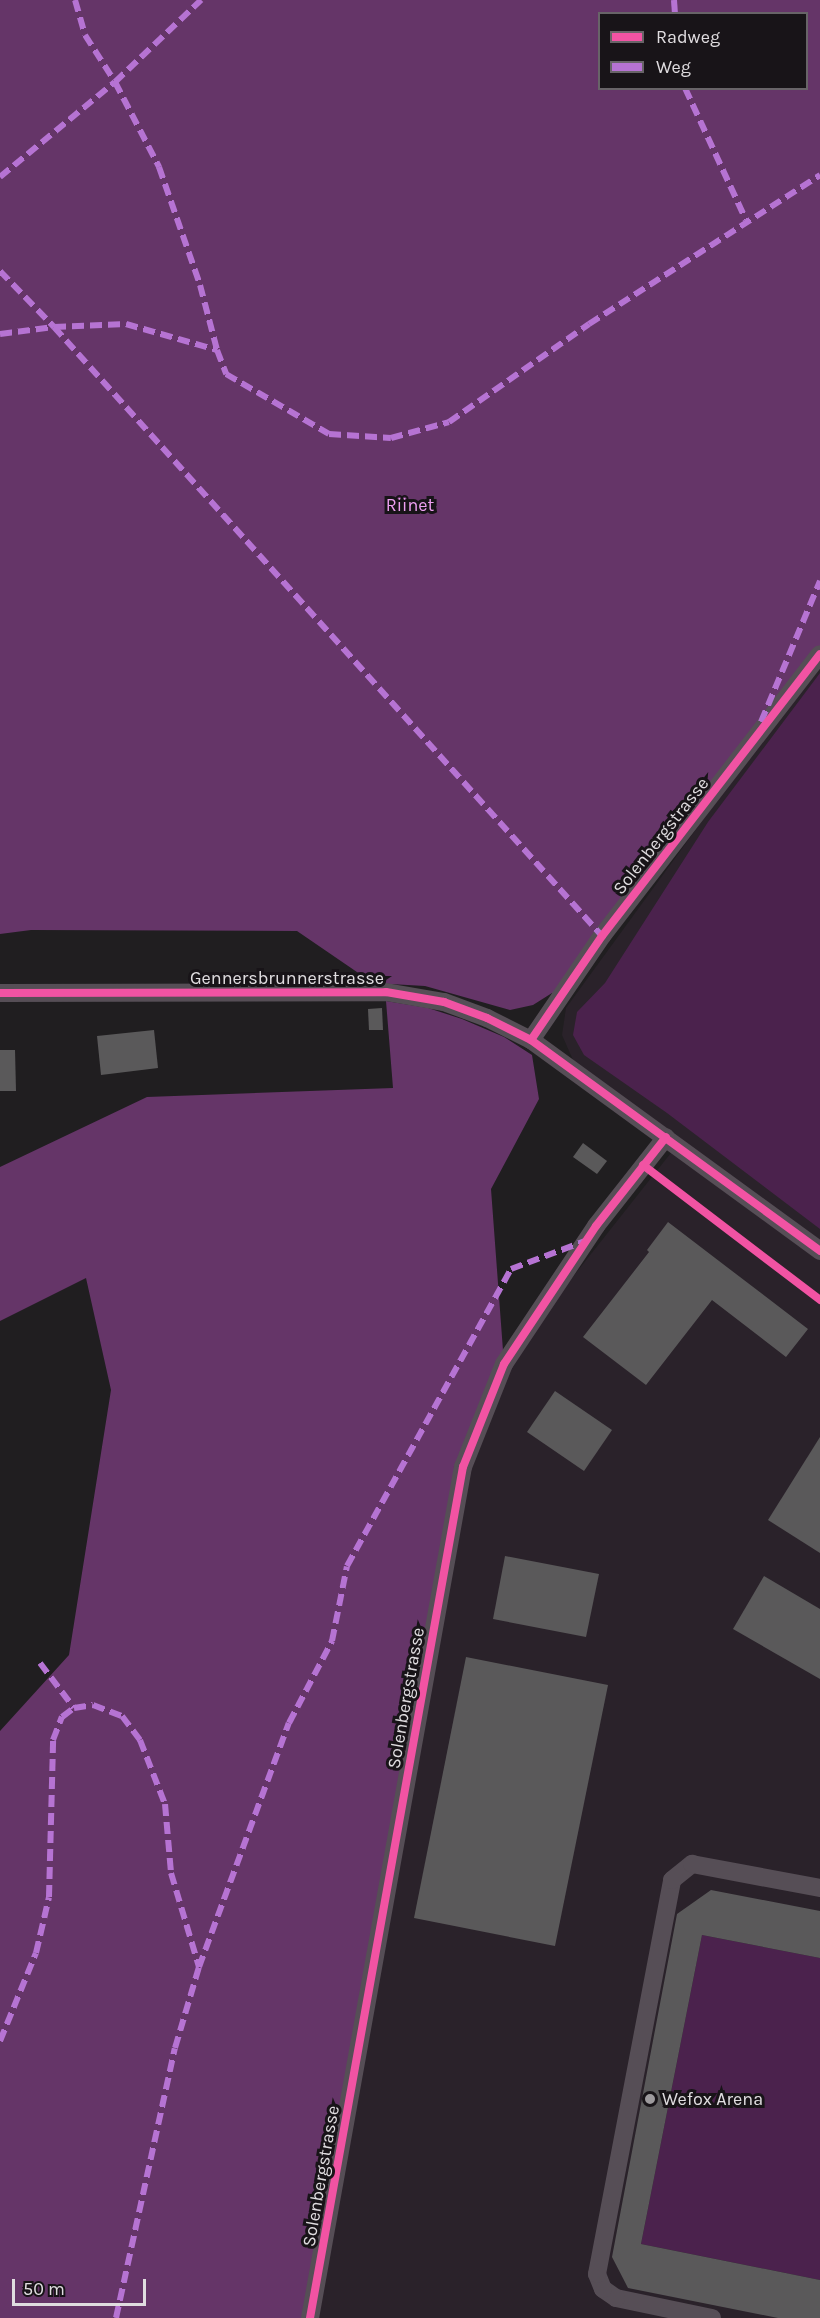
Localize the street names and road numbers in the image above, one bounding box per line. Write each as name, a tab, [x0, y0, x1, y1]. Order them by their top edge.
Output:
street label: Solenbergstrasse	[608, 773, 714, 899]
street label: Gennersbrunnerstrasse	[190, 967, 384, 989]
street label: Solenbergstrasse	[383, 1626, 429, 1770]
street label: Solenbergstrasse	[298, 2104, 344, 2248]

